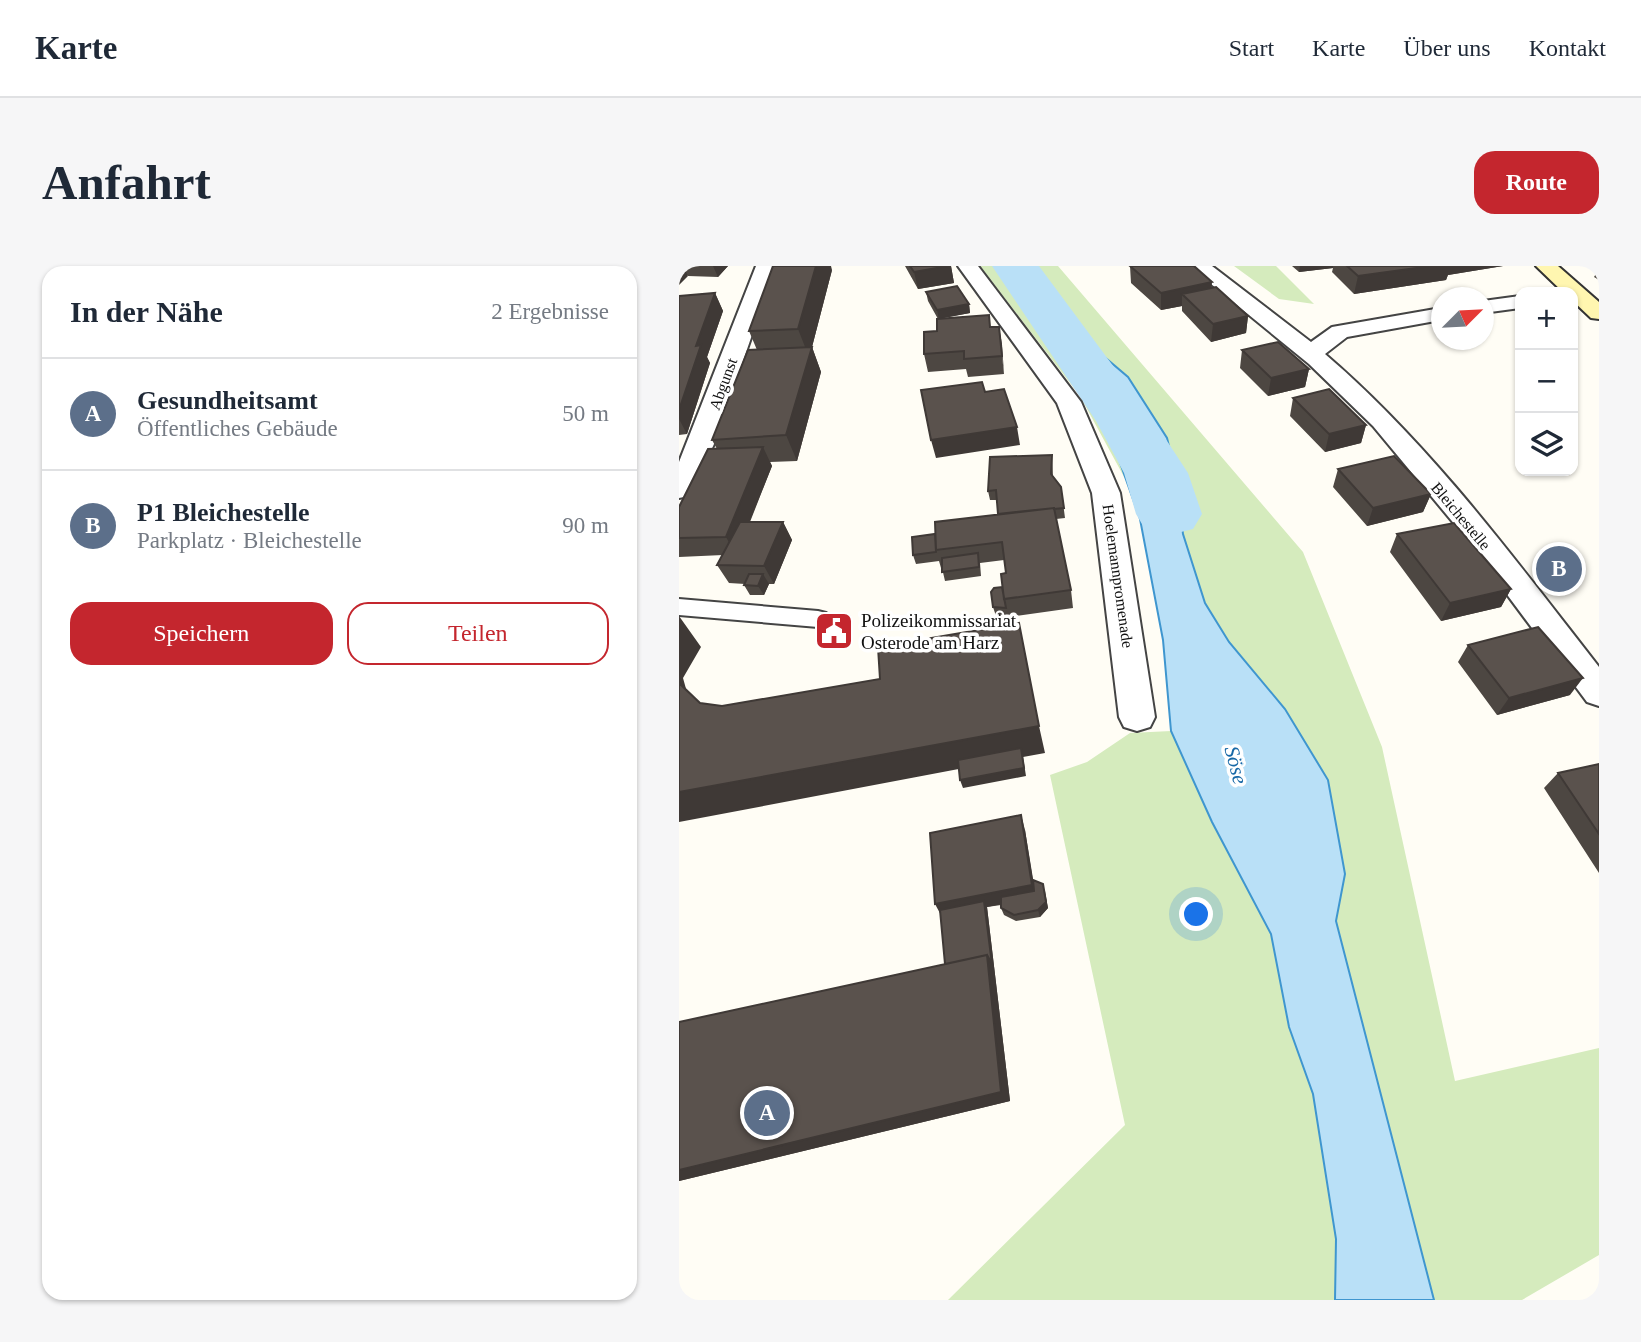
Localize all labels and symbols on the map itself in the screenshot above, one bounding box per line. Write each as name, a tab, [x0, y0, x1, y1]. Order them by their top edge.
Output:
north arrow	[1431, 287, 1494, 350]
street label: Abgunst	[706, 355, 741, 413]
street label: Bleichestelle	[1428, 479, 1494, 553]
street label: Hoelemannpromenade	[1099, 503, 1136, 649]
pin: B	[1536, 543, 1582, 595]
public building icon: Polizeikommissariat Osterode am Harz	[813, 610, 855, 652]
place label: Polizeikommissariat Osterode am Harz	[861, 610, 1017, 653]
water label: Söse	[1219, 743, 1253, 787]
your location	[1179, 897, 1213, 931]
pin: A	[744, 1087, 790, 1139]

